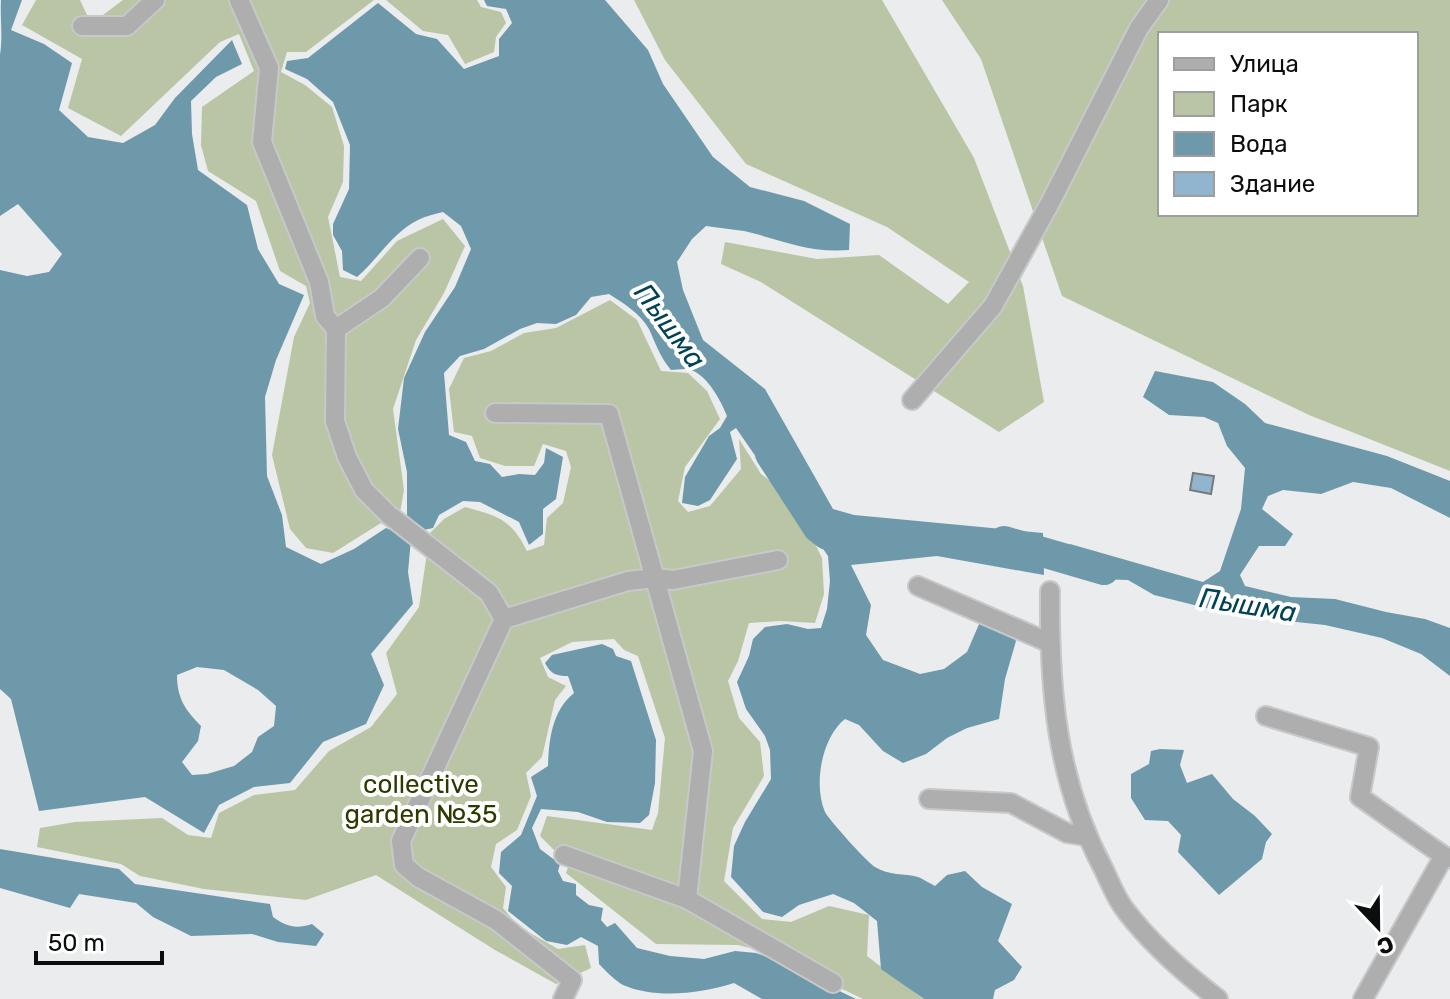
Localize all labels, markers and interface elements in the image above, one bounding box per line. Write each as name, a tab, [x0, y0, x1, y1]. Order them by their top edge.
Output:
legend	[1158, 32, 1418, 216]
text: Улица	[1230, 50, 1299, 78]
text: Парк	[1230, 90, 1288, 118]
text: Вода	[1230, 130, 1287, 158]
text: Здание	[1230, 170, 1315, 198]
water label: Пышма	[628, 277, 712, 375]
water label: Пышма	[1197, 581, 1299, 629]
park label: collective garden №35	[345, 769, 497, 830]
north arrow	[1338, 887, 1418, 967]
scale bar	[36, 915, 162, 965]
text: 50 m	[48, 929, 105, 957]
text: С	[1373, 930, 1398, 960]

